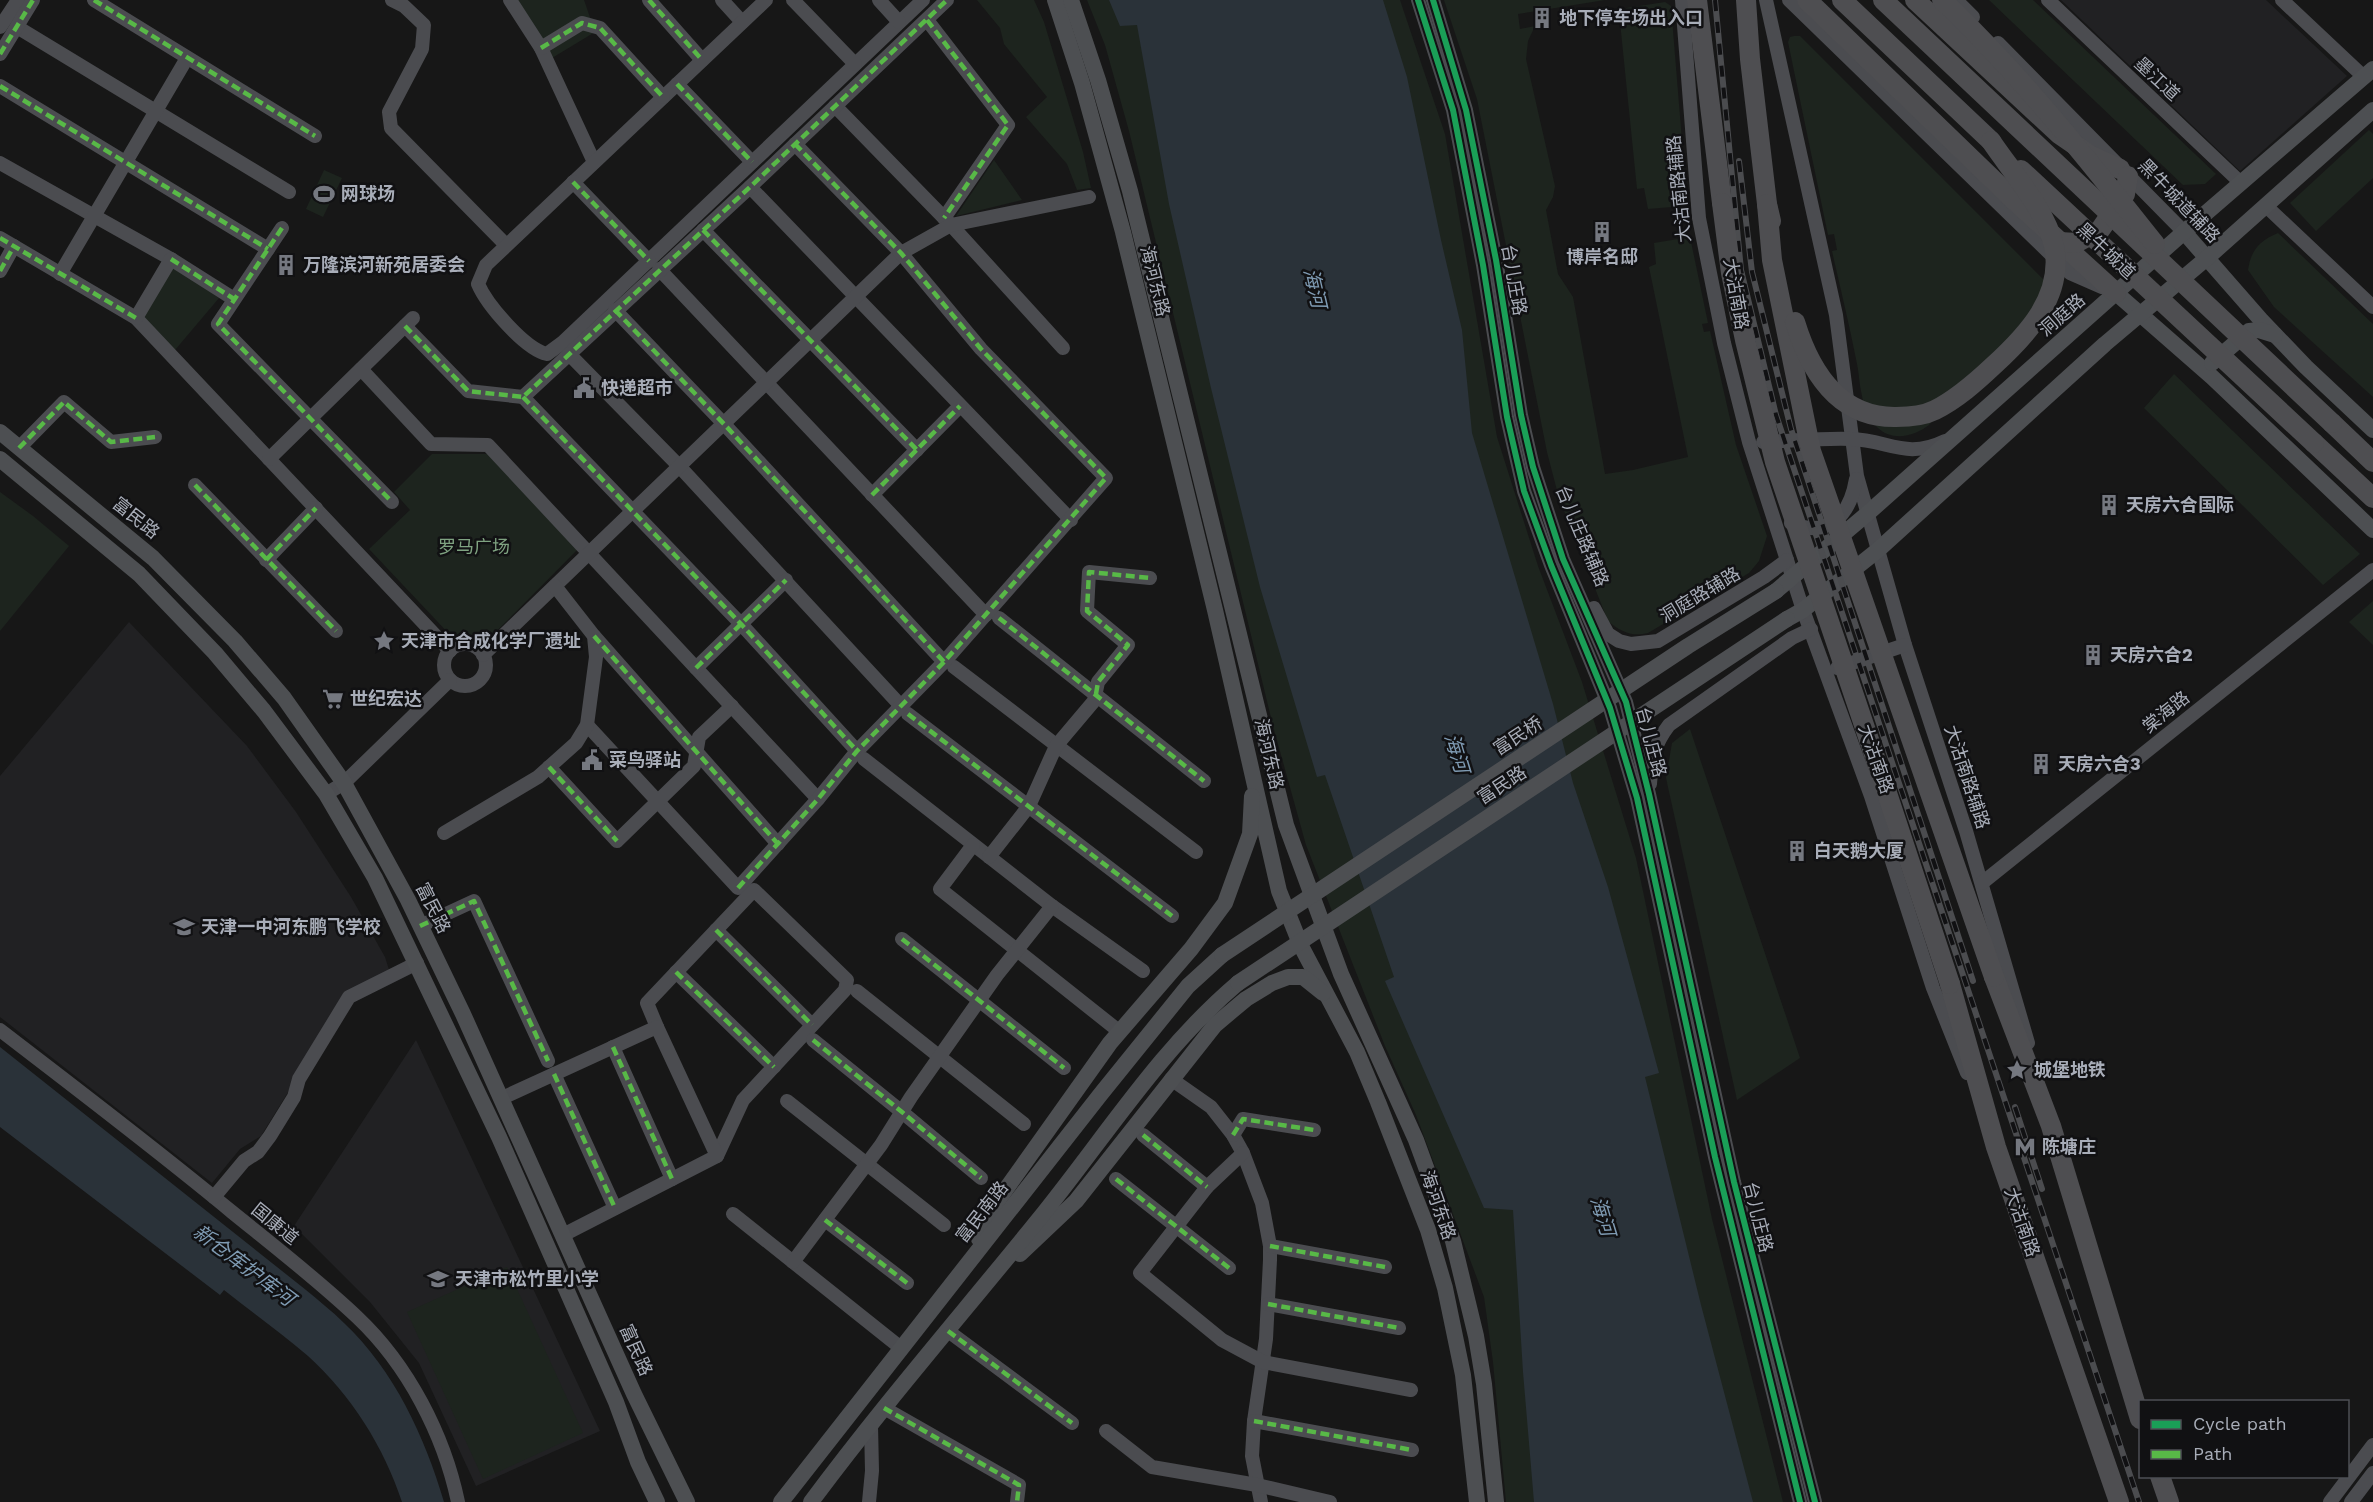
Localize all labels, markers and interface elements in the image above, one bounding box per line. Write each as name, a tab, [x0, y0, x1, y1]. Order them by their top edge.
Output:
building icon: 地下停车场出入口	[1530, 6, 1554, 30]
place label: 地下停车场出入口	[1559, 7, 1703, 28]
street label: 墨江道	[2130, 53, 2184, 105]
street label: 大沽南路辅路	[1662, 134, 1695, 244]
street label: 黑牛城道辅路	[2134, 155, 2224, 247]
sports icon: 网球场	[312, 182, 336, 206]
place label: 网球场	[341, 183, 395, 204]
street label: 黑牛城道	[2073, 218, 2140, 283]
building icon: 博岸名邸	[1590, 220, 1614, 244]
street label: 海河东路	[1137, 243, 1174, 318]
street label: 台儿庄路	[1498, 243, 1531, 317]
place label: 博岸名邸	[1566, 246, 1638, 267]
building icon: 万隆滨河新苑居委会	[274, 253, 298, 277]
place label: 万隆滨河新苑居委会	[303, 254, 465, 275]
street label: 大沽南路	[1720, 257, 1753, 331]
water label: 海河	[1299, 266, 1332, 314]
street label: 洞庭路	[2034, 289, 2089, 340]
public building icon: 快递超市	[572, 376, 596, 400]
place label: 快递超市	[601, 377, 673, 398]
street label: 台儿庄路辅路	[1552, 482, 1613, 590]
street label: 富民路	[109, 492, 164, 543]
building icon: 天房六合国际	[2097, 493, 2121, 517]
place label: 天房六合国际	[2126, 494, 2234, 515]
park label: 罗马广场	[438, 536, 510, 557]
street label: 洞庭路辅路	[1656, 562, 1744, 627]
place icon: 天津市合成化学厂遗址	[372, 629, 396, 653]
place label: 天津市合成化学厂遗址	[401, 630, 581, 651]
building icon: 天房六合2	[2081, 643, 2105, 667]
place label: 天房六合2	[2110, 644, 2193, 665]
street label: 棠海路	[2138, 686, 2193, 737]
supermarket icon: 世纪宏达	[321, 687, 345, 711]
place label: 世纪宏达	[350, 688, 422, 709]
street label: 台儿庄路	[1632, 704, 1671, 779]
street label: 富民桥	[1489, 712, 1546, 759]
street label: 海河东路	[1251, 716, 1288, 791]
street label: 大沽南路	[1855, 721, 1898, 796]
street label: 大沽南路辅路	[1941, 722, 1994, 831]
water label: 海河	[1440, 730, 1475, 779]
public building icon: 菜鸟驿站	[580, 748, 604, 772]
place label: 菜鸟驿站	[609, 749, 681, 770]
building icon: 天房六合3	[2029, 752, 2053, 776]
place label: 天房六合3	[2058, 753, 2141, 774]
street label: 富民路	[1473, 761, 1530, 808]
building icon: 白天鹅大厦	[1785, 839, 1809, 863]
place label: 白天鹅大厦	[1814, 840, 1904, 861]
street label: 富民路	[412, 879, 455, 937]
school or university icon: 天津一中河东鹏飞学校	[172, 915, 196, 939]
place label: 天津一中河东鹏飞学校	[201, 916, 381, 937]
place icon: 城堡地铁	[2005, 1058, 2029, 1082]
place label: 城堡地铁	[2034, 1059, 2106, 1080]
metro station icon: 陈塘庄	[2013, 1135, 2037, 1159]
place label: 陈塘庄	[2042, 1136, 2096, 1157]
street label: 海河东路	[1417, 1167, 1460, 1242]
street label: 富民南路	[951, 1177, 1012, 1247]
street label: 台儿庄路	[1740, 1179, 1777, 1254]
street label: 大沽南路	[2001, 1184, 2044, 1259]
water label: 海河	[1586, 1193, 1621, 1242]
street label: 国康道	[248, 1198, 303, 1249]
water label: 新仓库护库河	[189, 1219, 302, 1313]
school or university icon: 天津市松竹里小学	[426, 1267, 450, 1291]
place label: 天津市松竹里小学	[455, 1268, 599, 1289]
street label: 富民路	[616, 1321, 657, 1379]
legend	[2139, 1400, 2349, 1478]
text: Cycle path	[2193, 1413, 2287, 1434]
text: Path	[2193, 1443, 2233, 1464]

